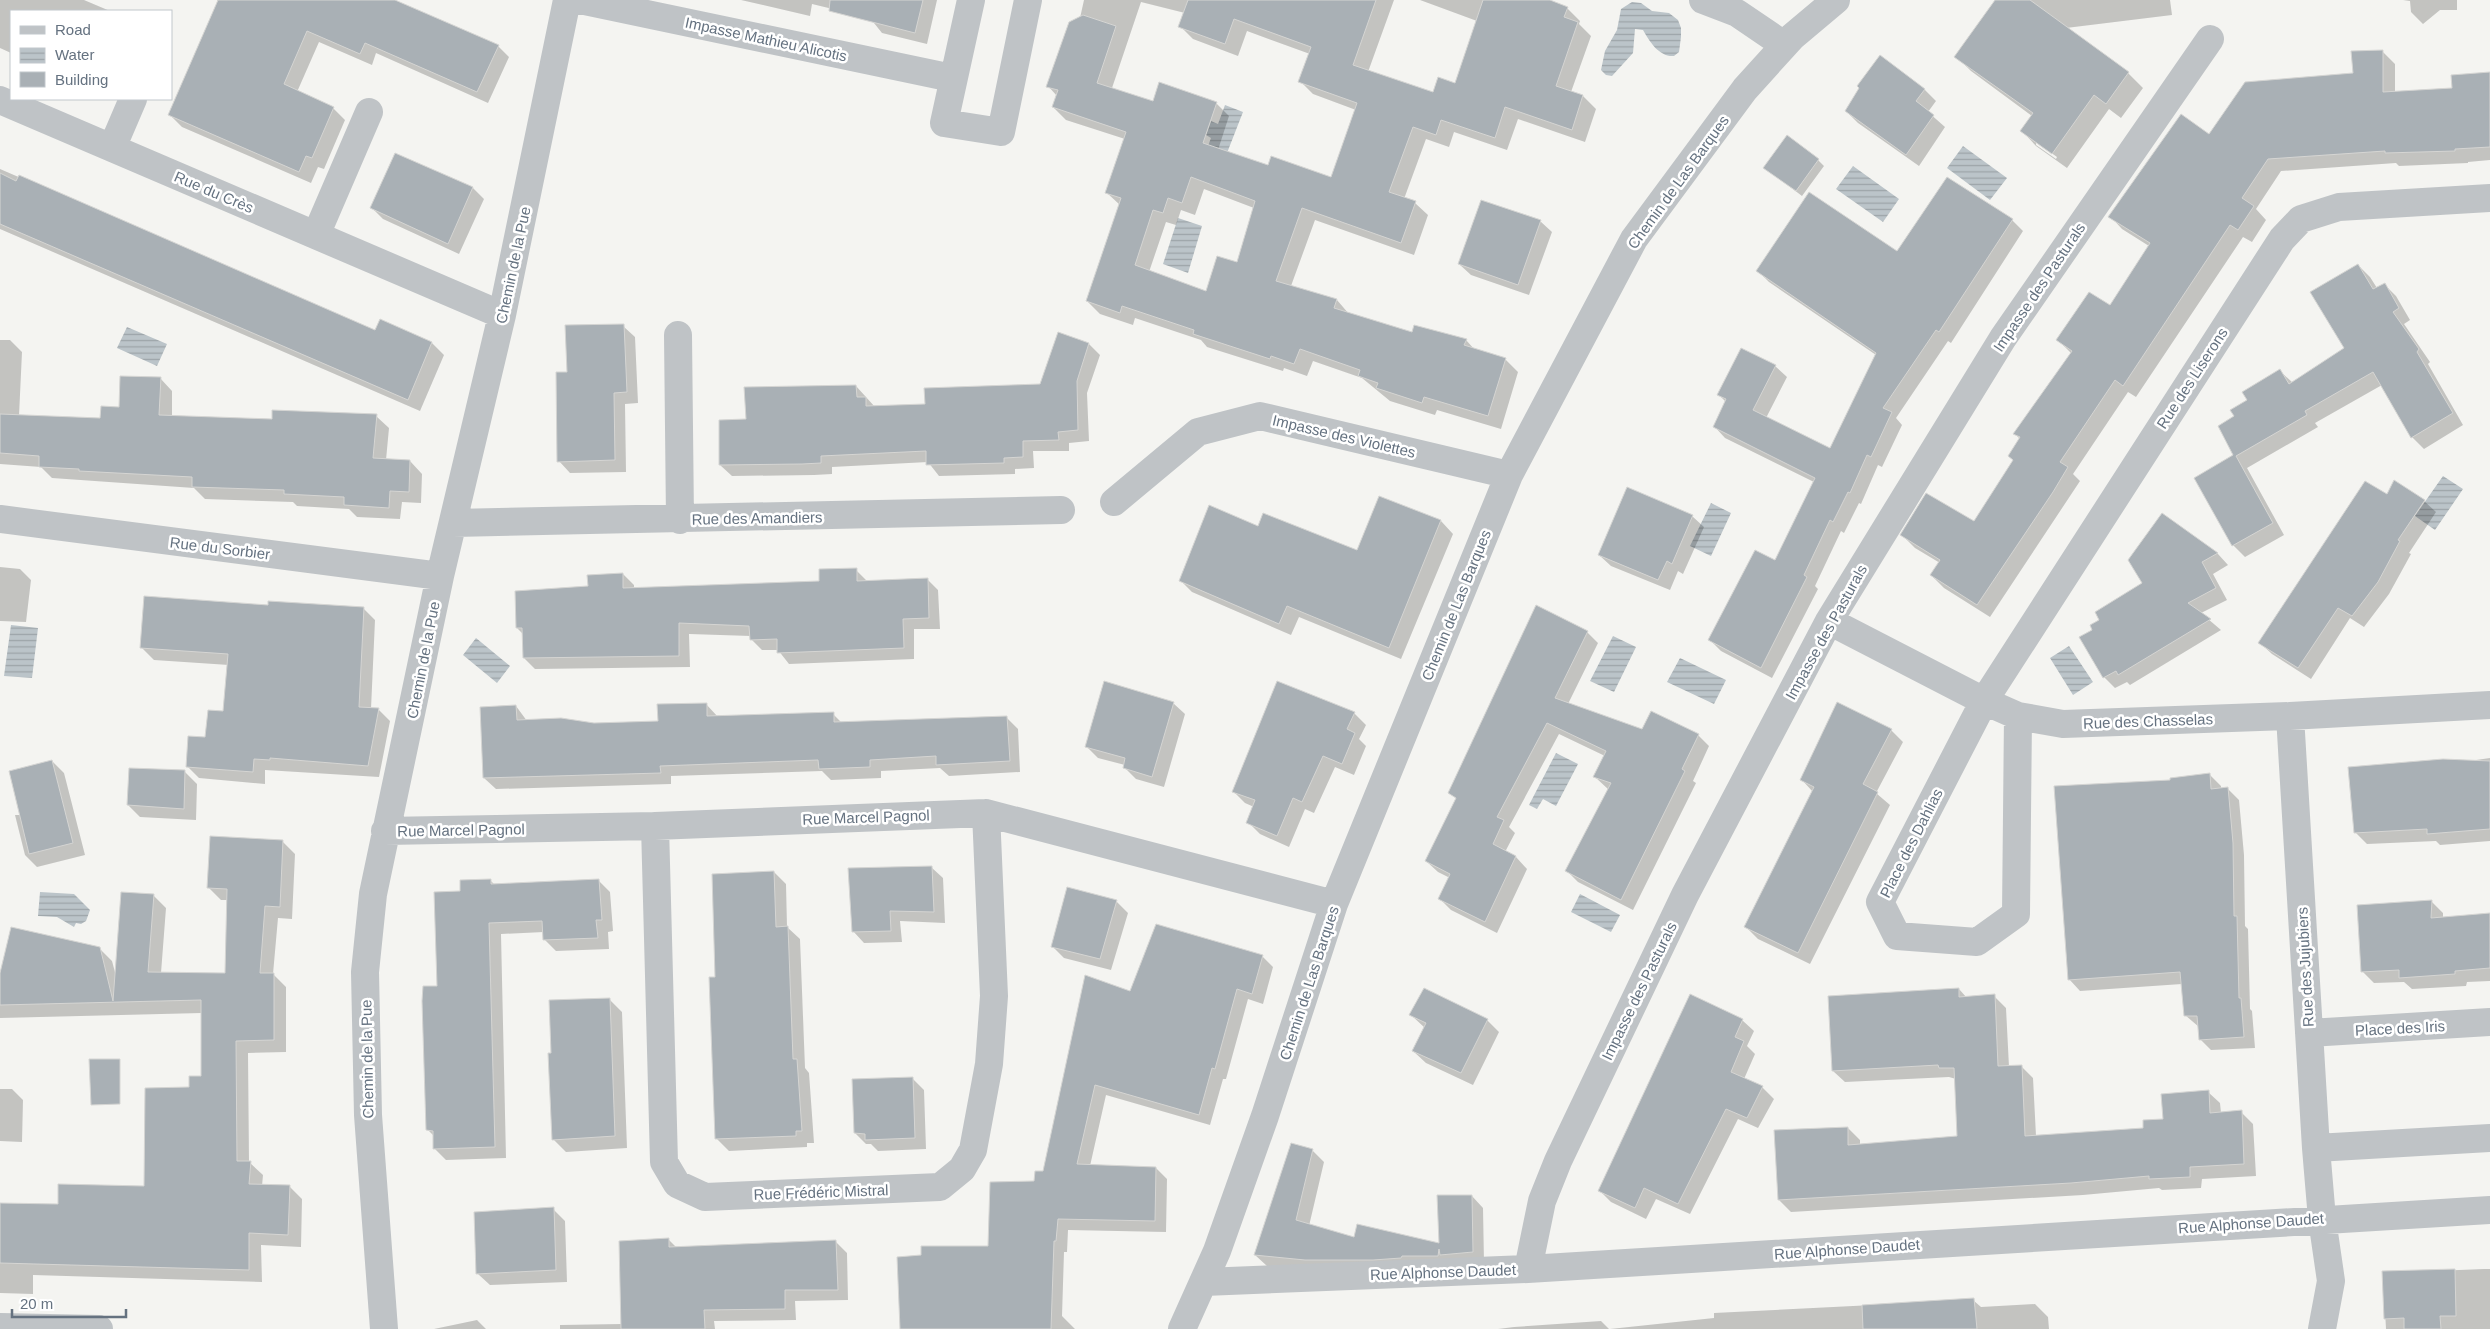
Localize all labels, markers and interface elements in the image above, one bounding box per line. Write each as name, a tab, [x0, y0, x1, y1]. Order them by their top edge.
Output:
legend	[10, 10, 172, 100]
street label: Impasse Mathieu Alicotis	[683, 14, 849, 64]
text: Road	[55, 21, 91, 38]
text: Water	[55, 46, 94, 63]
text: Building	[55, 71, 108, 88]
street label: Chemin de Las Barques	[1624, 112, 1732, 252]
street label: Rue du Crès	[172, 168, 256, 216]
street label: Chemin de la Pue	[492, 205, 534, 325]
street label: Impasse des Pasturals	[1990, 219, 2088, 355]
street label: Rue des Liserons	[2153, 324, 2231, 432]
street label: Impasse des Violettes	[1271, 411, 1417, 461]
street label: Rue des Amandiers	[691, 508, 823, 528]
street label: Chemin de Las Barques	[1418, 527, 1494, 683]
street label: Rue du Sorbier	[169, 533, 271, 563]
street label: Impasse des Pasturals	[1782, 562, 1870, 702]
street label: Chemin de la Pue	[403, 600, 443, 720]
street label: Rue des Chasselas	[2083, 710, 2213, 732]
street label: Place des Dahlias	[1876, 786, 1946, 900]
street label: Rue Marcel Pagnol	[802, 806, 930, 828]
street label: Rue Marcel Pagnol	[397, 820, 525, 840]
street label: Chemin de Las Barques	[1276, 904, 1342, 1062]
street label: Rue des Jujubiers	[2293, 907, 2317, 1027]
street label: Impasse des Pasturals	[1598, 919, 1680, 1063]
street label: Chemin de la Pue	[357, 999, 377, 1119]
street label: Place des Iris	[2355, 1017, 2445, 1039]
street label: Rue Frédéric Mistral	[753, 1181, 889, 1203]
street label: Rue Alphonse Daudet	[2178, 1209, 2325, 1237]
street label: Rue Alphonse Daudet	[1774, 1235, 1921, 1263]
street label: Rue Alphonse Daudet	[1370, 1261, 1517, 1283]
scale bar	[12, 1286, 126, 1318]
text: 20 m	[20, 1295, 53, 1312]

